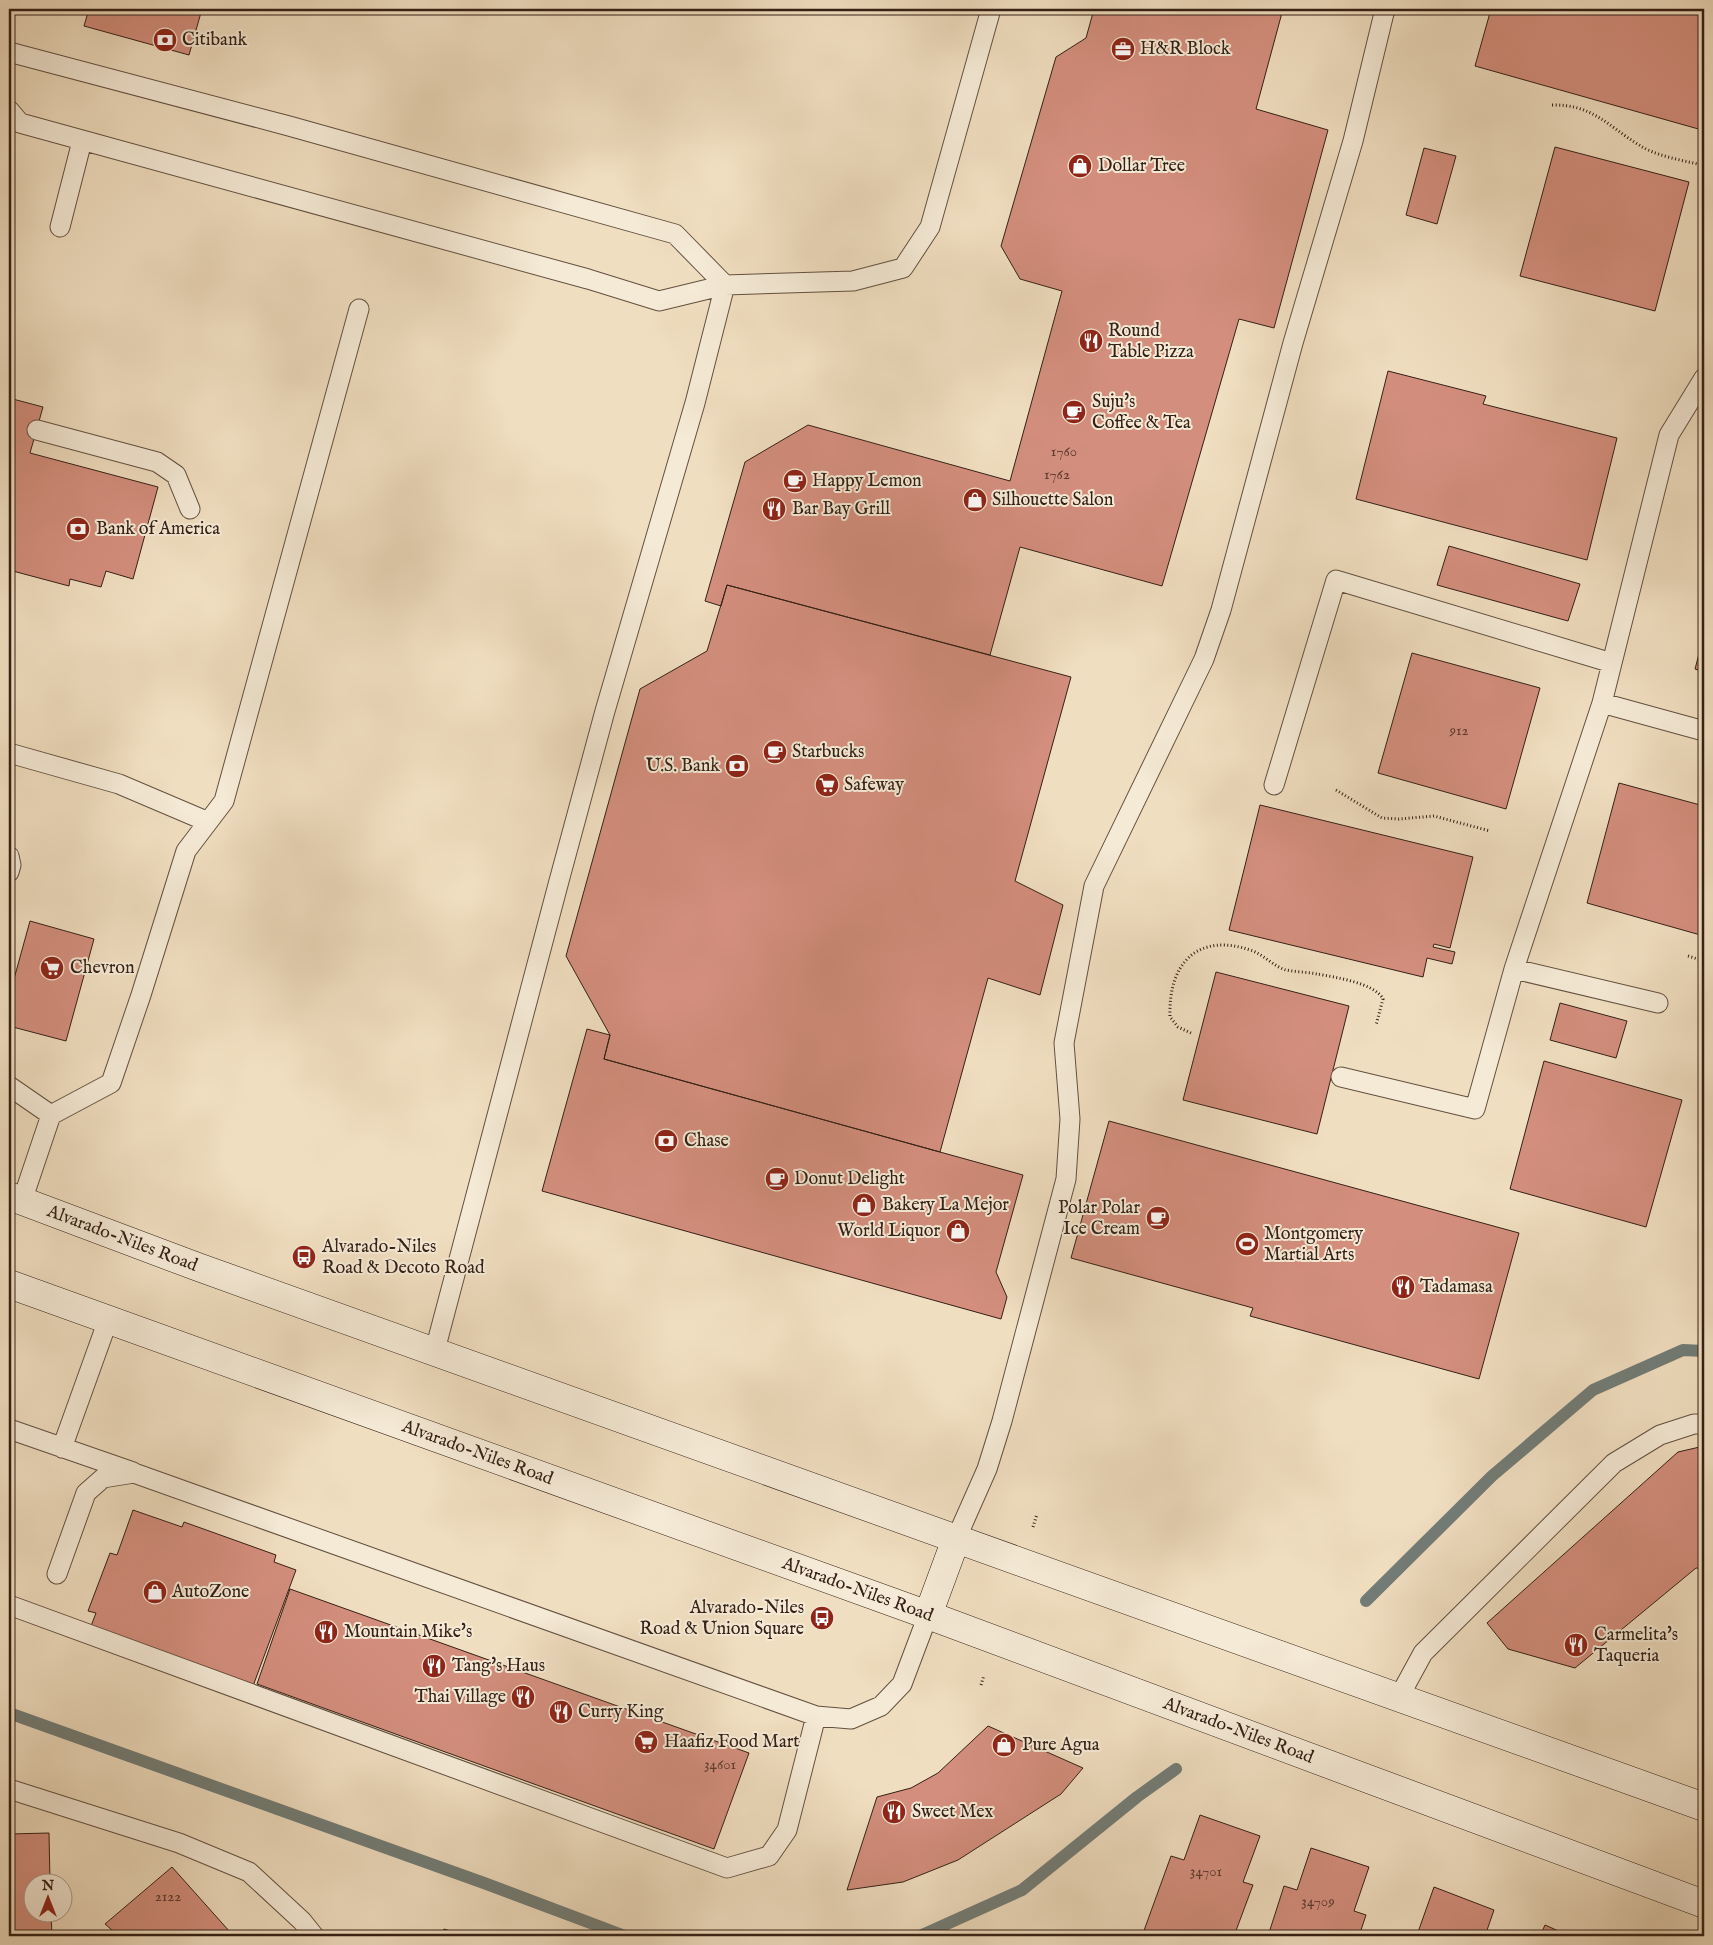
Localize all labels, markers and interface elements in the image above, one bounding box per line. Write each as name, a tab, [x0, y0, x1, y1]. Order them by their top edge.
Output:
bank icon: Citibank	[152, 27, 178, 53]
place label: Citibank	[182, 29, 247, 52]
office icon: H&R Block	[1110, 36, 1136, 62]
place label: H&R Block	[1140, 38, 1231, 61]
shop icon: Dollar Tree	[1067, 153, 1093, 179]
place label: Dollar Tree	[1098, 155, 1185, 178]
place label: Round Table Pizza	[1108, 320, 1194, 364]
restaurant icon: Round Table Pizza	[1078, 328, 1104, 354]
place label: Suju's Coffee & Tea	[1092, 391, 1191, 435]
cafe icon: Suju's Coffee & Tea	[1061, 399, 1087, 425]
house number: 1760	[1051, 442, 1077, 461]
house number: 1762	[1044, 465, 1070, 484]
cafe icon: Happy Lemon	[782, 468, 808, 494]
place label: Happy Lemon	[812, 470, 922, 493]
shop icon: Silhouette Salon	[962, 487, 988, 513]
place label: Silhouette Salon	[992, 489, 1114, 512]
restaurant icon: Bar Bay Grill	[761, 496, 787, 522]
place label: Bar Bay Grill	[792, 498, 890, 521]
bank icon: Bank of America	[65, 516, 91, 542]
place label: Bank of America	[96, 518, 220, 541]
house number: 912	[1448, 721, 1469, 740]
cafe icon: Starbucks	[762, 739, 788, 765]
place label: Starbucks	[792, 741, 864, 764]
bank icon: U.S. Bank	[724, 753, 750, 779]
place label: U.S. Bank	[646, 755, 720, 778]
supermarket icon: Safeway	[814, 772, 840, 798]
place label: Safeway	[844, 774, 904, 797]
supermarket icon: Chevron	[39, 955, 65, 981]
place label: Chevron	[70, 957, 135, 980]
bank icon: Chase	[653, 1128, 679, 1154]
place label: Chase	[684, 1130, 729, 1153]
cafe icon: Donut Delight	[764, 1166, 790, 1192]
place label: Donut Delight	[794, 1168, 905, 1191]
shop icon: Bakery La Mejor	[851, 1192, 877, 1218]
place label: Bakery La Mejor	[882, 1194, 1009, 1217]
place label: Polar Polar Ice Cream	[1058, 1197, 1140, 1241]
street label: Alvarado-Niles Road	[43, 1199, 201, 1277]
cafe icon: Polar Polar Ice Cream	[1145, 1205, 1171, 1231]
shop icon: World Liquor	[945, 1218, 971, 1244]
place label: World Liquor	[837, 1220, 940, 1243]
place label: Montgomery Martial Arts	[1264, 1223, 1363, 1267]
sports icon: Montgomery Martial Arts	[1234, 1231, 1260, 1257]
place label: Alvarado-Niles Road & Decoto Road	[321, 1236, 485, 1280]
bus stop icon: Alvarado-Niles Road & Decoto Road	[291, 1244, 317, 1270]
restaurant icon: Tadamasa	[1390, 1274, 1416, 1300]
place label: Tadamasa	[1420, 1276, 1493, 1299]
street label: Alvarado-Niles Road	[398, 1415, 557, 1491]
street label: Alvarado-Niles Road	[778, 1552, 937, 1628]
shop icon: AutoZone	[142, 1579, 168, 1605]
place label: AutoZone	[171, 1581, 249, 1604]
place label: Alvarado-Niles Road & Union Square	[640, 1597, 804, 1641]
bus stop icon: Alvarado-Niles Road & Union Square	[809, 1605, 835, 1631]
restaurant icon: Mountain Mike's	[313, 1619, 339, 1645]
place label: Mountain Mike's	[344, 1621, 472, 1644]
place label: Carmelita's Taqueria	[1594, 1624, 1678, 1668]
restaurant icon: Carmelita's Taqueria	[1563, 1632, 1589, 1658]
restaurant icon: Tang's Haus	[421, 1653, 447, 1679]
place label: Tang's Haus	[452, 1655, 545, 1678]
restaurant icon: Thai Village	[510, 1684, 536, 1710]
place label: Thai Village	[414, 1686, 506, 1709]
street label: Alvarado-Niles Road	[1159, 1692, 1317, 1769]
restaurant icon: Curry King	[548, 1699, 574, 1725]
place label: Curry King	[578, 1701, 664, 1724]
supermarket icon: Haafiz Food Mart	[633, 1729, 659, 1755]
place label: Haafiz Food Mart	[664, 1731, 799, 1754]
shop icon: Pure Agua	[991, 1732, 1017, 1758]
place label: Pure Agua	[1022, 1734, 1100, 1757]
house number: 34601	[704, 1755, 736, 1774]
restaurant icon: Sweet Mex	[881, 1799, 907, 1825]
place label: Sweet Mex	[912, 1801, 993, 1824]
house number: 34701	[1190, 1862, 1222, 1881]
north arrow	[22, 1872, 72, 1922]
text: N	[41, 1877, 54, 1895]
house number: 2122	[155, 1887, 181, 1906]
house number: 34709	[1301, 1892, 1335, 1911]

